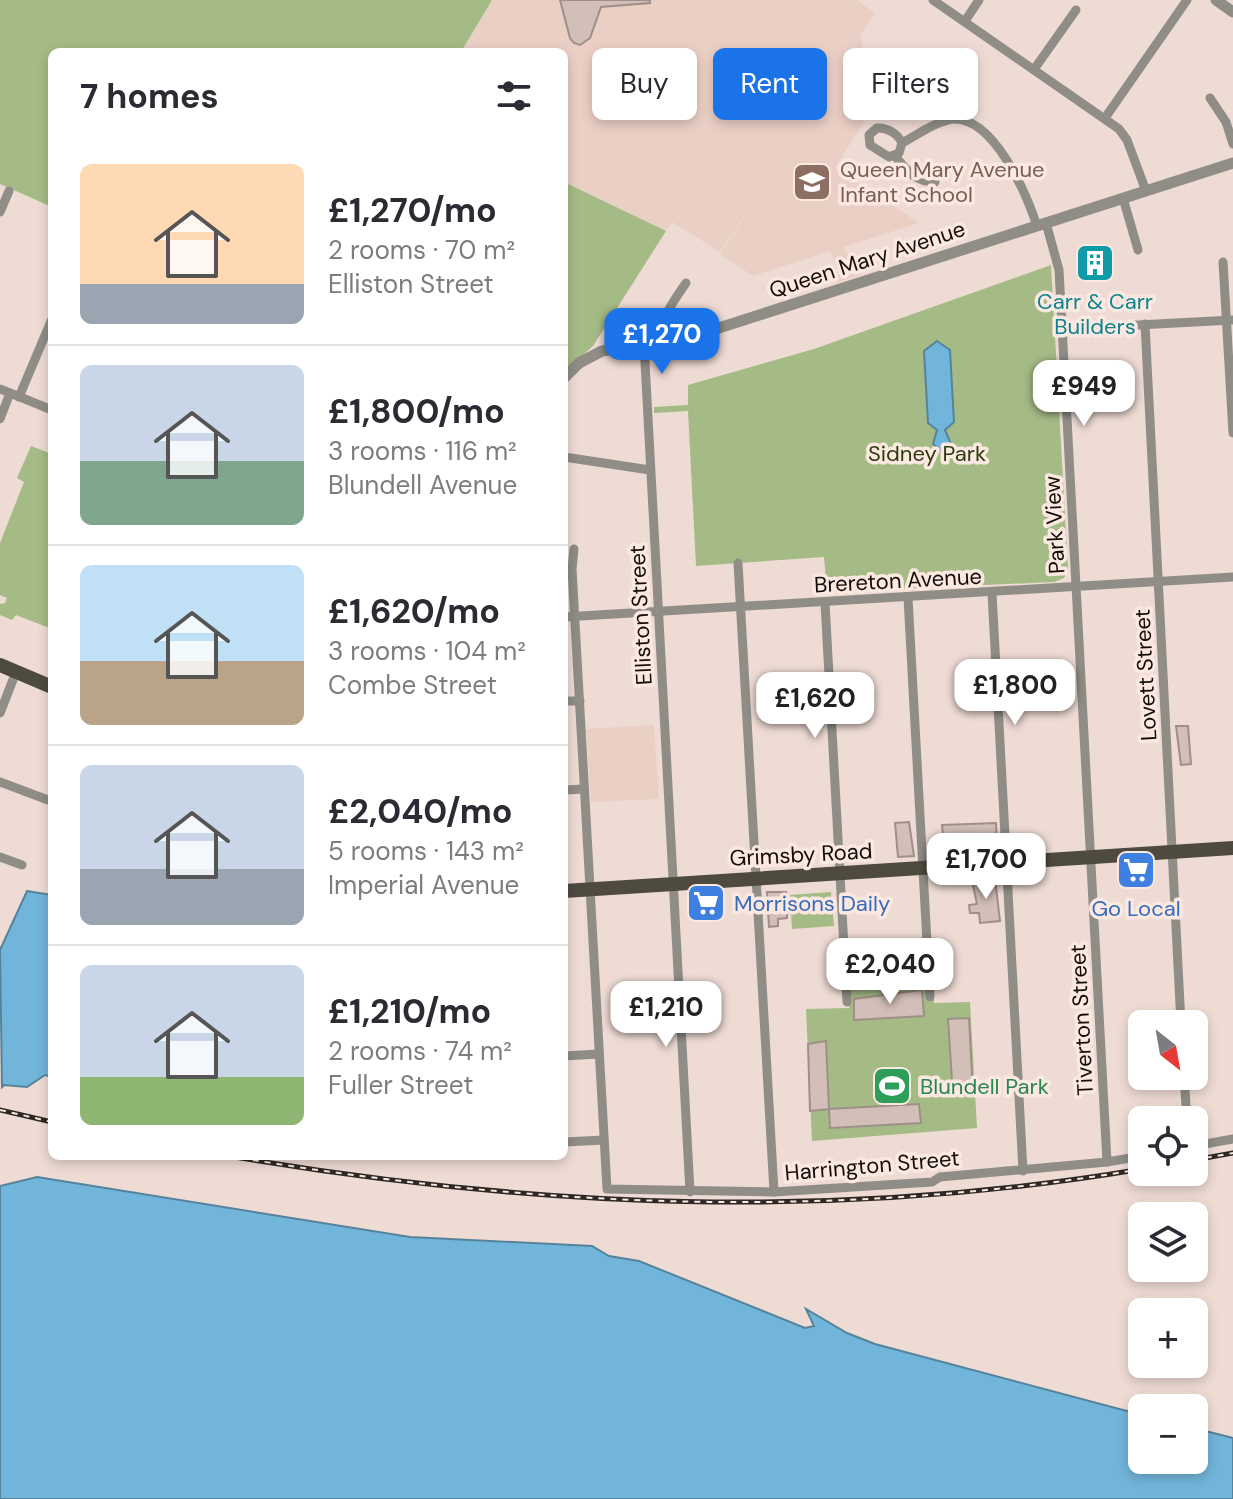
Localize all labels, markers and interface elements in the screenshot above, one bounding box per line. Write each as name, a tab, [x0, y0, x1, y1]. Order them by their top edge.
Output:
chip: Buy	[592, 48, 697, 120]
chip: Rent	[713, 48, 827, 120]
chip: Filters	[843, 48, 978, 120]
text: 7 homes	[80, 74, 219, 119]
icon: filters	[492, 74, 536, 118]
place label: Queen Mary Avenue Infant School	[840, 155, 1045, 209]
school or university icon: Queen Mary Avenue Infant School	[791, 161, 833, 203]
text: £1,270/mo	[328, 188, 497, 233]
icon: home	[144, 196, 240, 292]
street label: Queen Mary Avenue	[765, 214, 969, 305]
text: 2 rooms · 70 m²	[328, 233, 515, 267]
building icon: Carr & Carr Builders	[1074, 242, 1116, 284]
text: Elliston Street	[328, 267, 494, 301]
place label: Carr & Carr Builders	[1037, 287, 1153, 341]
pin: £1,270	[597, 308, 727, 376]
text: £1,270	[622, 317, 702, 351]
pin: £949	[1037, 360, 1131, 428]
text: £949	[1051, 369, 1117, 403]
text: £1,800/mo	[328, 389, 505, 434]
icon: home	[144, 397, 240, 493]
text: 3 rooms · 116 m²	[328, 434, 517, 468]
park label: Sidney Park	[868, 439, 986, 468]
text: Blundell Avenue	[328, 468, 517, 502]
street label: Park View	[1037, 475, 1072, 575]
street label: Elliston Street	[622, 544, 659, 686]
street label: Brereton Avenue	[813, 562, 983, 599]
text: £1,620/mo	[328, 589, 500, 634]
icon: home	[144, 597, 240, 693]
street label: Lovett Street	[1128, 608, 1163, 742]
text: 3 rooms · 104 m²	[328, 634, 526, 668]
pin: £1,800	[950, 659, 1080, 727]
text: Combe Street	[328, 668, 497, 702]
text: £1,800	[972, 668, 1058, 702]
pin: £1,620	[750, 672, 880, 740]
text: £1,620	[774, 681, 856, 715]
text: £2,040/mo	[328, 789, 513, 834]
icon: home	[144, 797, 240, 893]
pin: £1,700	[921, 833, 1051, 901]
text: 5 rooms · 143 m²	[328, 834, 524, 868]
street label: Grimsby Road	[729, 836, 873, 873]
text: £1,700	[945, 842, 1027, 876]
supermarket icon: Go Local	[1115, 849, 1157, 891]
text: Imperial Avenue	[328, 868, 519, 902]
supermarket icon: Morrisons Daily	[685, 882, 727, 924]
place label: Morrisons Daily	[734, 889, 890, 918]
place label: Go Local	[1091, 894, 1181, 923]
pin: £2,040	[825, 938, 955, 1006]
street label: Tiverton Street	[1063, 944, 1100, 1096]
text: £2,040	[844, 947, 936, 981]
pin: £1,210	[601, 981, 731, 1049]
text: £1,210/mo	[328, 989, 491, 1034]
text: £1,210	[629, 990, 703, 1024]
icon: home	[144, 997, 240, 1093]
north arrow	[1128, 1010, 1208, 1090]
map controls	[1128, 1010, 1208, 1474]
text: 2 rooms · 74 m²	[328, 1034, 512, 1068]
sports icon: Blundell Park	[871, 1065, 913, 1107]
text: Fuller Street	[328, 1068, 473, 1102]
place label: Blundell Park	[920, 1072, 1049, 1101]
button: locate	[1128, 1106, 1208, 1186]
street label: Harrington Street	[783, 1143, 961, 1188]
button: layers	[1128, 1202, 1208, 1282]
button: +	[1128, 1298, 1208, 1378]
button: −	[1128, 1394, 1208, 1474]

